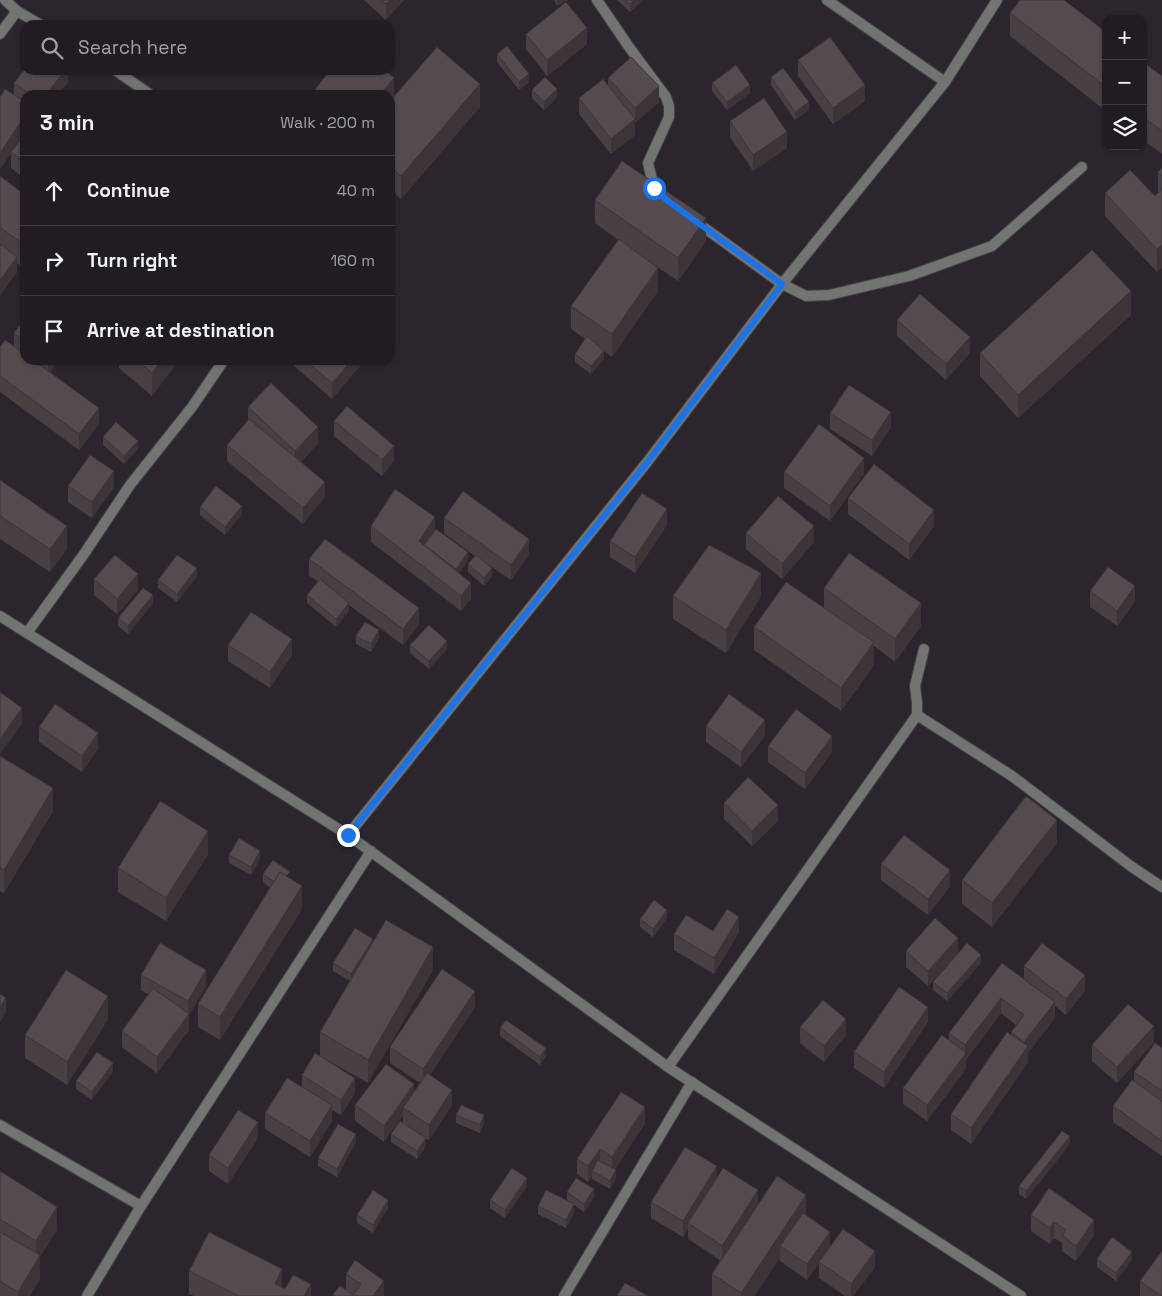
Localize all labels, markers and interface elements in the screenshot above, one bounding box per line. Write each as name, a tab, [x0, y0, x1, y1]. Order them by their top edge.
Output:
map controls	[1102, 15, 1147, 150]
button: +	[1102, 15, 1147, 60]
search box	[20, 20, 395, 75]
icon: search	[38, 34, 66, 62]
text: Search here	[78, 35, 188, 60]
button: −	[1102, 60, 1147, 105]
button: layers	[1102, 105, 1147, 150]
text: 3 min	[40, 109, 95, 136]
text: Walk · 200 m	[280, 112, 375, 133]
icon: ahead	[40, 177, 68, 205]
route start	[643, 177, 666, 200]
text: Continue	[87, 178, 170, 203]
text: 40 m	[337, 180, 375, 201]
icon: right	[40, 247, 68, 275]
text: Turn right	[87, 248, 177, 273]
text: 160 m	[330, 250, 375, 271]
icon: arrive	[40, 317, 68, 345]
text: Arrive at destination	[87, 318, 275, 343]
route end	[337, 824, 360, 847]

